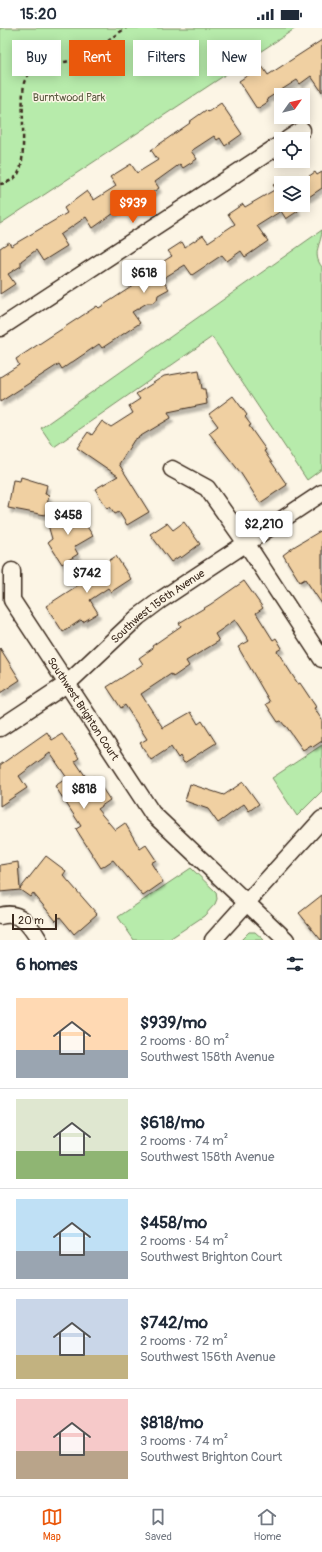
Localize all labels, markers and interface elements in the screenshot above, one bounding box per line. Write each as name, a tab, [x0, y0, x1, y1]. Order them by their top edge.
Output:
text: 15:20	[20, 5, 57, 24]
chip: Buy	[12, 40, 61, 76]
chip: Rent	[69, 40, 125, 76]
chip: Filters	[133, 40, 199, 76]
chip: New	[207, 40, 261, 76]
north arrow	[274, 88, 310, 124]
map controls	[274, 88, 310, 212]
park label: Burntwood Park	[33, 91, 106, 104]
button: locate	[274, 132, 310, 168]
button: layers	[274, 176, 310, 212]
pin: $939	[109, 190, 157, 224]
text: $939	[119, 195, 147, 211]
pin: $618	[120, 260, 168, 294]
text: $618	[131, 265, 157, 281]
pin: $458	[44, 502, 92, 536]
text: $458	[54, 507, 82, 523]
pin: $2,210	[231, 511, 297, 545]
text: $2,210	[245, 516, 283, 532]
pin: $742	[63, 560, 111, 594]
text: $742	[73, 565, 101, 581]
street label: Southwest 156th Avenue	[108, 566, 208, 646]
street label: Southwest Brighton Court	[44, 655, 122, 763]
pin: $818	[60, 776, 108, 810]
text: $818	[71, 781, 97, 797]
scale bar	[12, 912, 57, 931]
text: 20 m	[18, 914, 44, 927]
icon: filters	[284, 953, 306, 975]
text: 6 homes	[16, 954, 77, 975]
text: $939/mo	[140, 1012, 207, 1033]
icon: home	[48, 1014, 96, 1062]
text: 2 rooms · 80 m²	[140, 1033, 229, 1049]
text: Southwest 158th Avenue	[140, 1049, 274, 1065]
text: $618/mo	[140, 1112, 205, 1133]
icon: home	[48, 1115, 96, 1163]
text: 2 rooms · 74 m²	[140, 1133, 228, 1149]
text: Southwest 158th Avenue	[140, 1149, 274, 1165]
text: $458/mo	[140, 1212, 207, 1233]
icon: home	[48, 1215, 96, 1263]
text: 2 rooms · 54 m²	[140, 1233, 228, 1249]
text: Southwest Brighton Court	[140, 1249, 282, 1265]
text: $742/mo	[140, 1312, 208, 1333]
icon: home	[48, 1315, 96, 1363]
text: 2 rooms · 72 m²	[140, 1333, 228, 1349]
text: Southwest 156th Avenue	[140, 1349, 275, 1365]
text: $818/mo	[140, 1412, 203, 1433]
icon: home	[48, 1415, 96, 1463]
text: 3 rooms · 74 m²	[140, 1433, 228, 1449]
text: Southwest Brighton Court	[140, 1449, 282, 1465]
tab: Map	[41, 1506, 63, 1543]
tab: Saved	[144, 1506, 172, 1543]
tab: Home	[253, 1506, 281, 1543]

